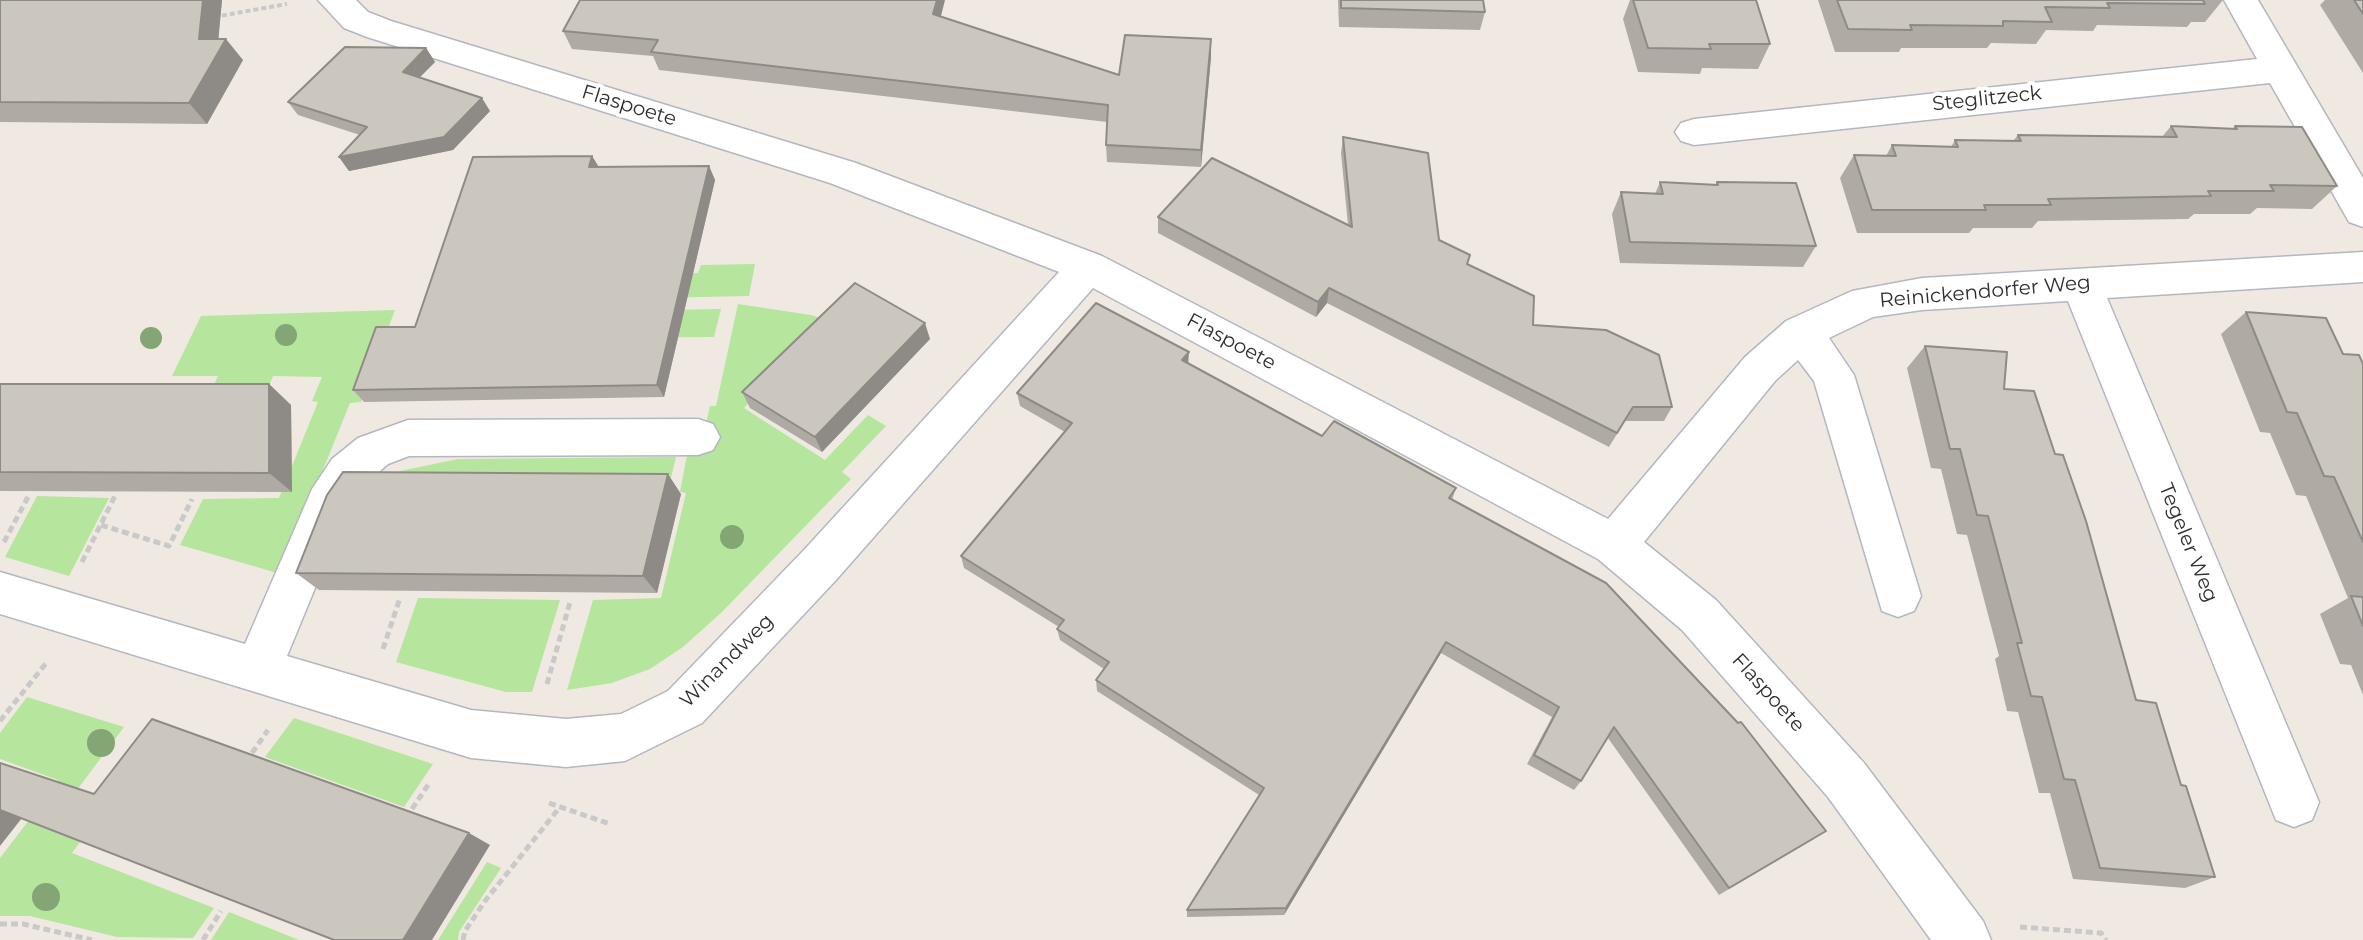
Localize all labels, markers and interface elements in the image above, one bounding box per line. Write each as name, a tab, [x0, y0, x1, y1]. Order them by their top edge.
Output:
street label: Flaspoete	[579, 80, 679, 132]
street label: Steglitzeck	[1931, 81, 2043, 117]
street label: Reinickendorfer Weg	[1878, 271, 2092, 313]
street label: Flaspoete	[1182, 308, 1280, 376]
street label: Tegeler Weg	[2153, 480, 2223, 606]
street label: Winandweg	[675, 609, 779, 713]
street label: Flaspoete	[1726, 649, 1810, 737]

